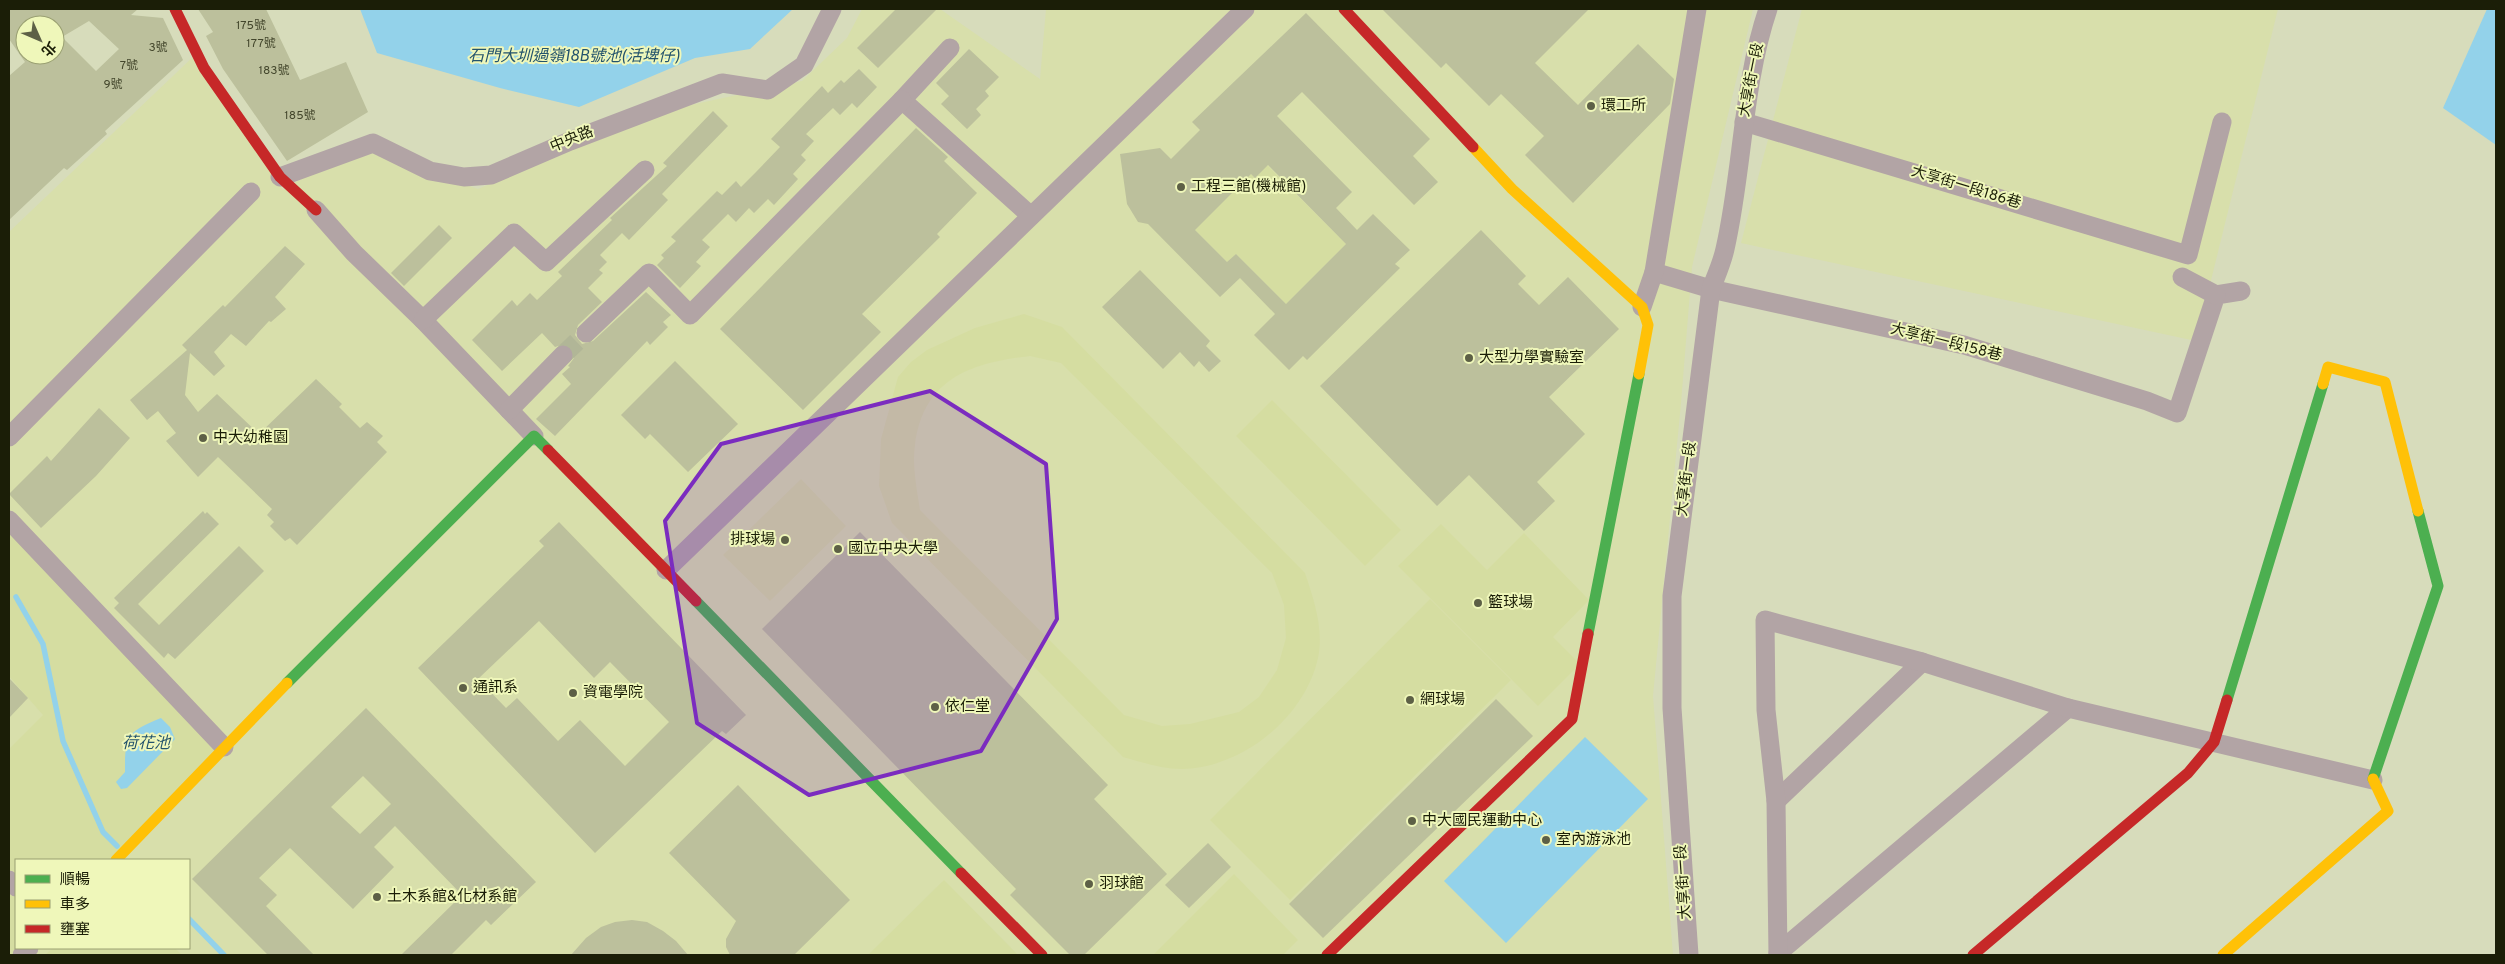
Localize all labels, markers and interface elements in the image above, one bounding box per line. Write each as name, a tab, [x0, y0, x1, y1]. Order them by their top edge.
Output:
north arrow	[15, 15, 65, 65]
house number: 175號	[236, 18, 266, 34]
house number: 177號	[246, 36, 276, 52]
text: 北	[37, 37, 59, 59]
house number: 3號	[148, 40, 168, 56]
street label: 大享街一段	[1736, 41, 1768, 119]
water label: 石門大圳過嶺18B號池(活埤仔)	[468, 47, 680, 67]
house number: 7號	[120, 58, 138, 74]
house number: 183號	[258, 63, 290, 79]
house number: 9號	[103, 77, 123, 93]
place label: 環工所	[1601, 97, 1646, 116]
marker: 環工所	[1585, 100, 1597, 112]
house number: 185號	[284, 108, 316, 124]
street label: 中央路	[548, 123, 596, 157]
street label: 大享街一段186巷	[1909, 162, 2023, 214]
place label: 工程三館(機械館)	[1191, 178, 1306, 197]
marker: 工程三館(機械館)	[1175, 181, 1187, 193]
street label: 大享街一段158巷	[1888, 320, 2004, 366]
place label: 大型力學實驗室	[1479, 349, 1584, 368]
marker: 大型力學實驗室	[1463, 352, 1475, 364]
place label: 中大幼稚園	[213, 429, 288, 448]
marker: 中大幼稚園	[197, 432, 209, 444]
street label: 大享街一段	[1673, 441, 1701, 517]
place label: 排球場	[730, 531, 775, 550]
marker: 排球場	[779, 534, 791, 546]
place label: 國立中央大學	[848, 540, 938, 559]
marker: 國立中央大學	[832, 543, 844, 555]
place label: 籃球場	[1488, 594, 1533, 613]
marker: 籃球場	[1472, 597, 1484, 609]
place label: 通訊系	[473, 679, 518, 698]
marker: 通訊系	[457, 682, 469, 694]
place label: 資電學院	[583, 684, 643, 703]
marker: 資電學院	[567, 687, 579, 699]
place label: 網球場	[1420, 691, 1465, 710]
marker: 網球場	[1404, 694, 1416, 706]
place label: 依仁堂	[945, 698, 990, 717]
marker: 依仁堂	[929, 701, 941, 713]
water label: 荷花池	[122, 734, 172, 754]
place label: 中大國民運動中心	[1422, 812, 1542, 831]
marker: 中大國民運動中心	[1406, 815, 1418, 827]
place label: 室內游泳池	[1556, 831, 1631, 850]
marker: 室內游泳池	[1540, 834, 1552, 846]
street label: 大享街一段	[1672, 844, 1696, 920]
legend	[15, 859, 190, 949]
text: 順暢	[60, 871, 90, 890]
place label: 羽球館	[1099, 875, 1144, 894]
marker: 羽球館	[1083, 878, 1095, 890]
place label: 土木系館&化材系館	[387, 887, 517, 907]
marker: 土木系館&化材系館	[371, 891, 383, 903]
text: 車多	[60, 896, 90, 915]
text: 壅塞	[60, 921, 90, 940]

